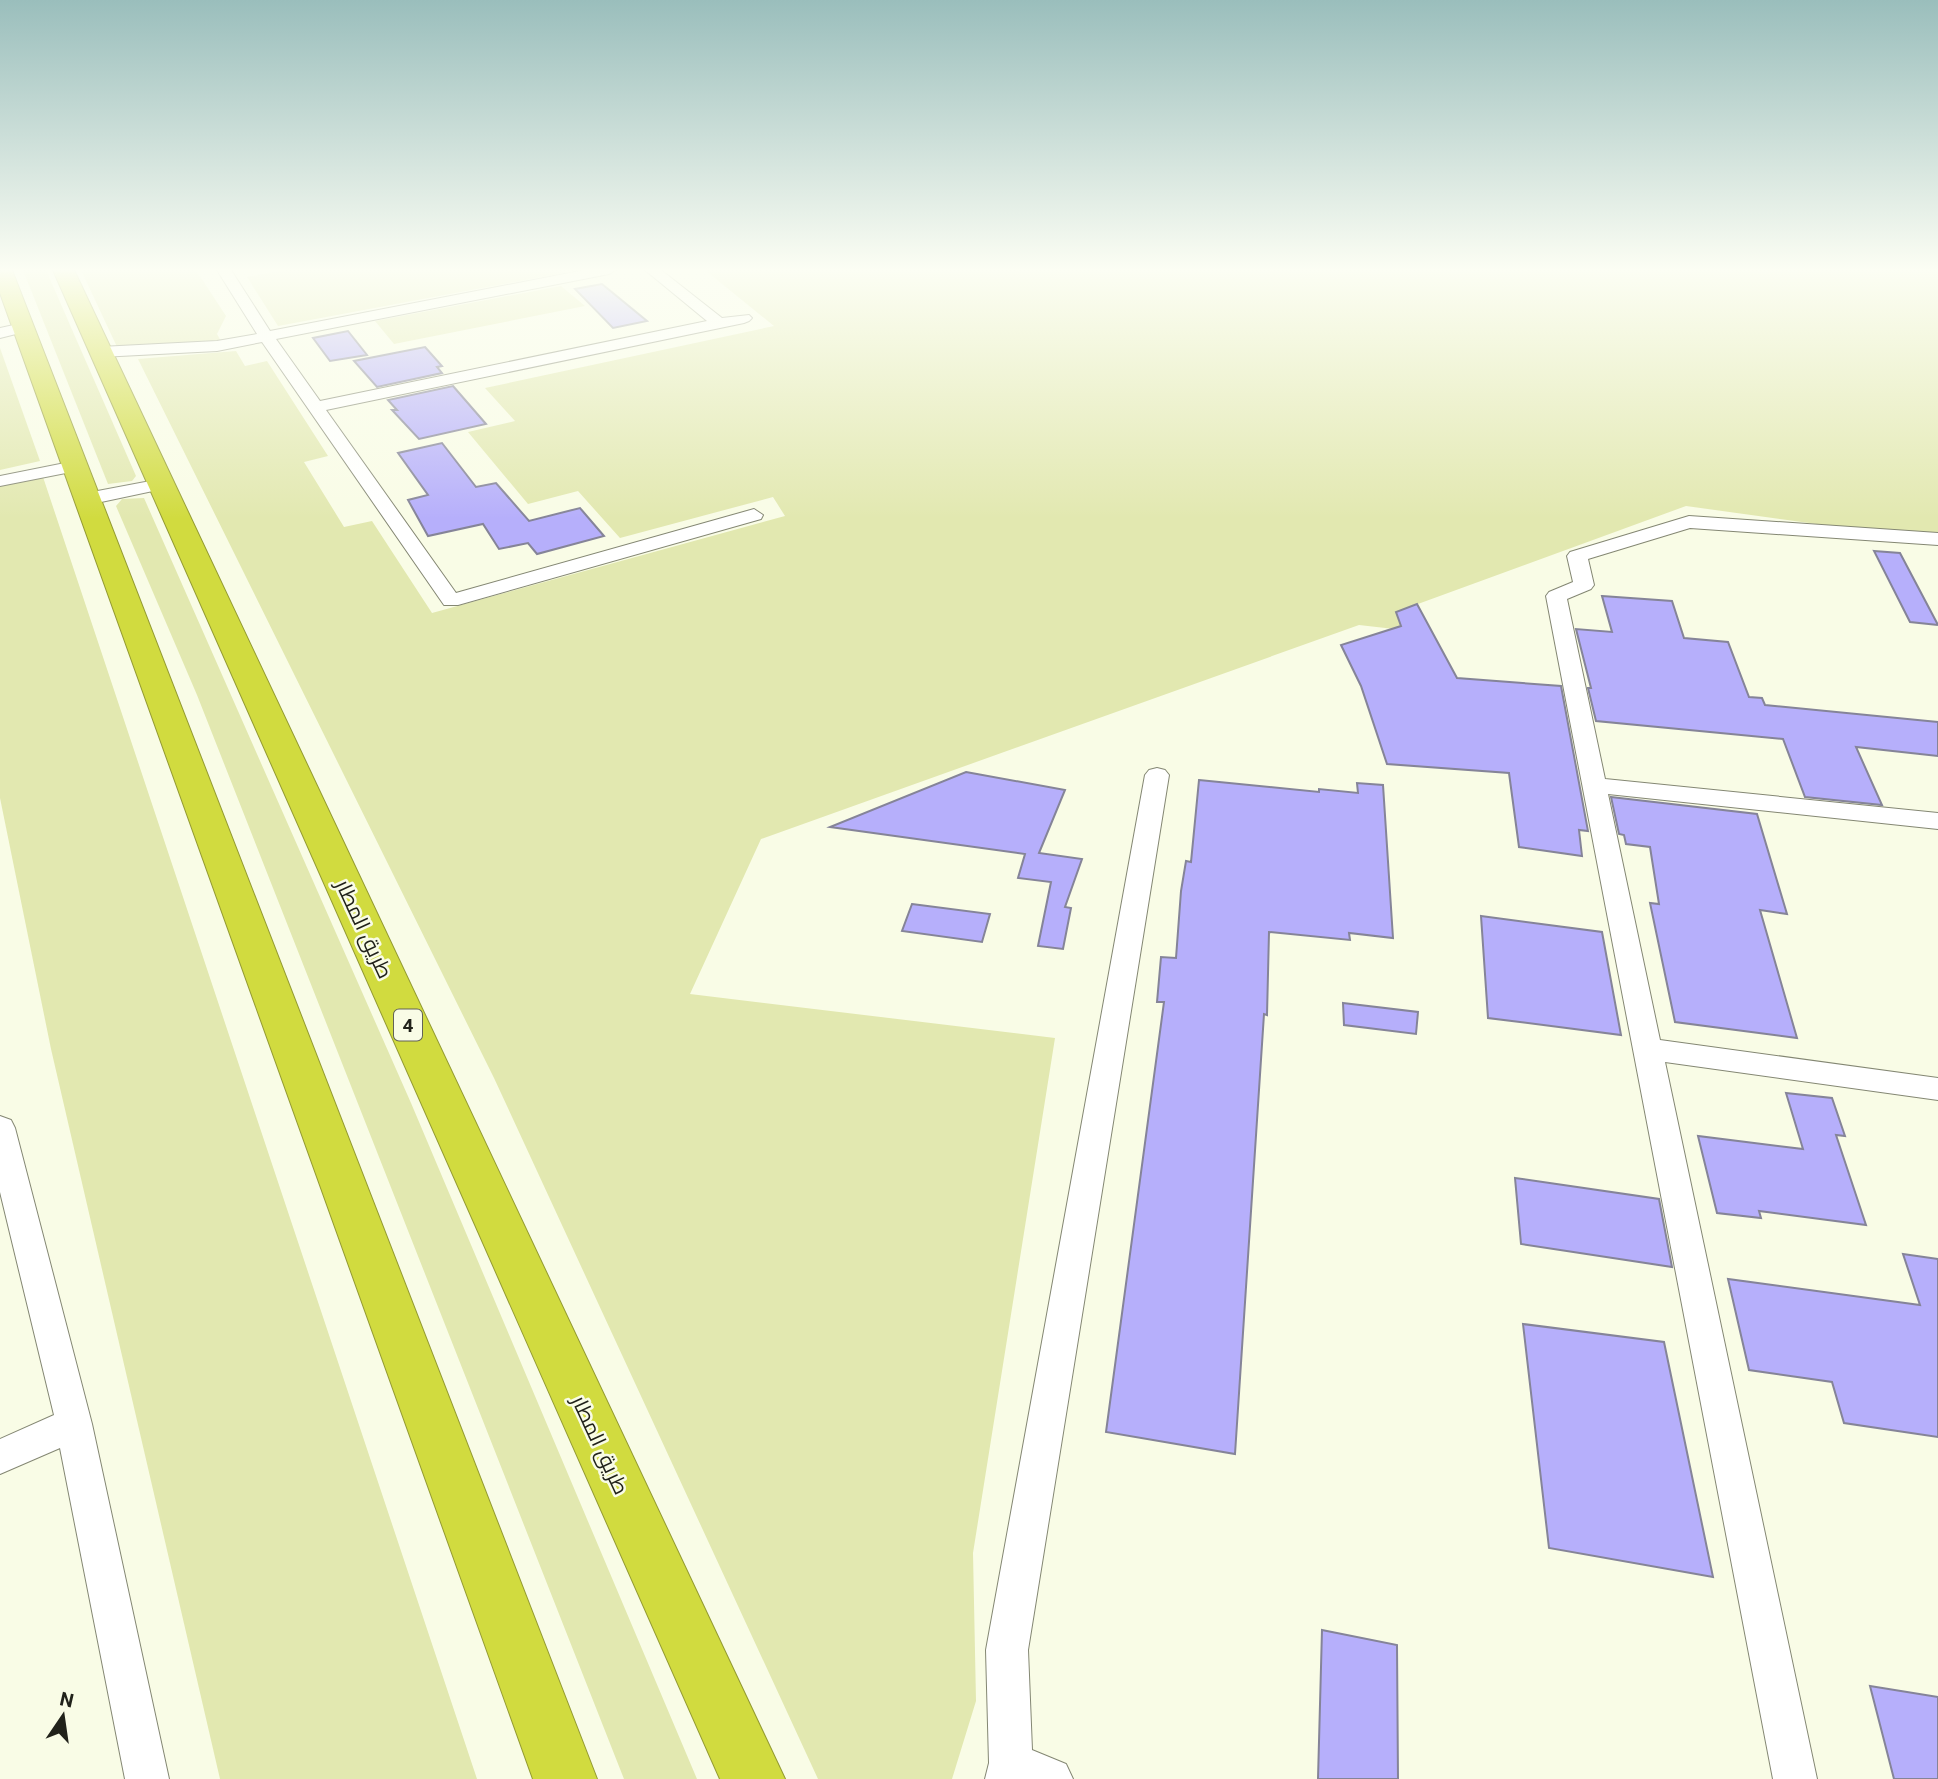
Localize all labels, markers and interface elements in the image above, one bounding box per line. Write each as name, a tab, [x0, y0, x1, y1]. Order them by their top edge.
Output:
street label: طريق المطار	[329, 875, 397, 983]
road number: 4	[394, 1009, 422, 1040]
street label: طريق المطار	[565, 1391, 633, 1499]
north arrow	[28, 1681, 98, 1751]
text: N	[58, 1687, 76, 1713]

